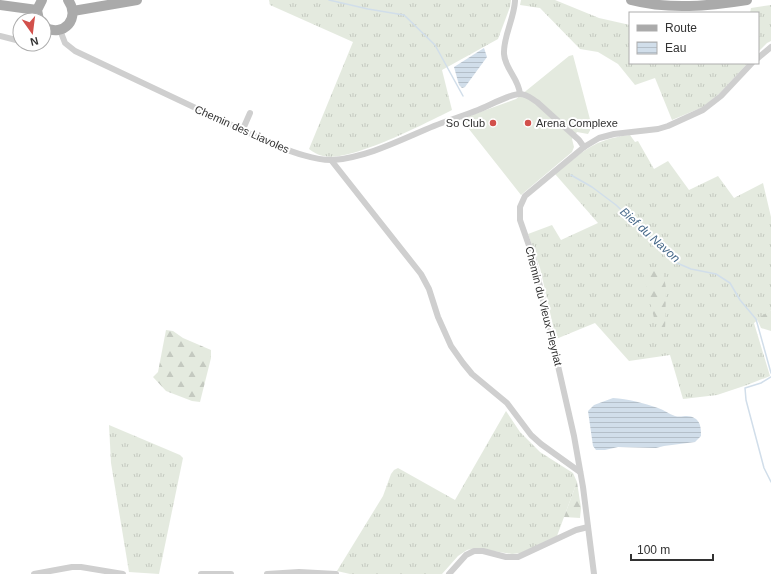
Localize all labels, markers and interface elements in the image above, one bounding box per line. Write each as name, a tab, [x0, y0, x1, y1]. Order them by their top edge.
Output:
north arrow	[12, 12, 52, 52]
legend	[629, 12, 759, 64]
text: Route	[665, 21, 697, 35]
text: N	[29, 35, 40, 48]
text: Eau	[665, 41, 686, 55]
street label: Chemin des Liavoles	[193, 103, 292, 155]
place label: So Club	[446, 117, 485, 129]
place label: Arena Complexe	[536, 117, 618, 129]
marker: So Club	[488, 118, 498, 128]
marker: Arena Complexe	[523, 118, 533, 128]
water label: Bief du Navon	[617, 205, 683, 266]
street label: Chemin du Vieux Fleyriat	[523, 245, 565, 367]
scale bar	[631, 536, 713, 562]
text: 100 m	[637, 543, 670, 557]

